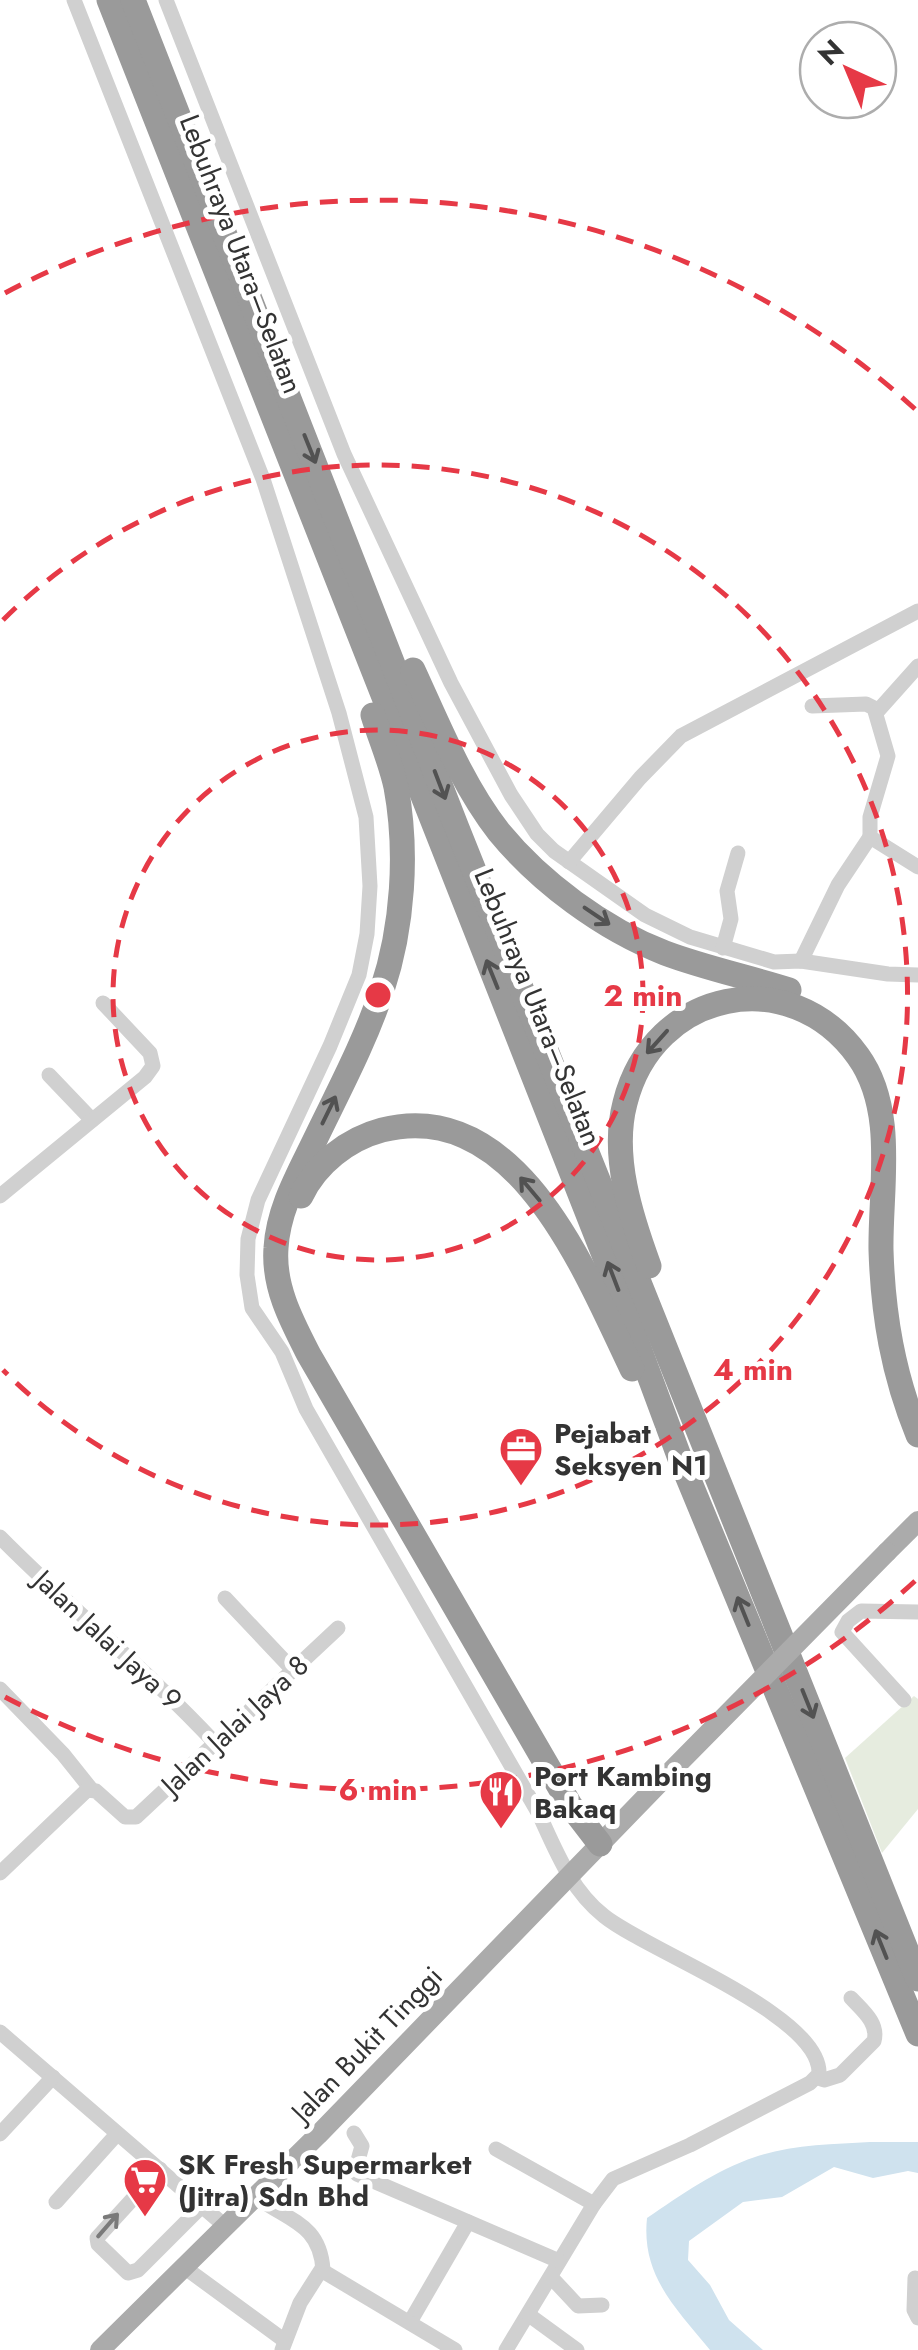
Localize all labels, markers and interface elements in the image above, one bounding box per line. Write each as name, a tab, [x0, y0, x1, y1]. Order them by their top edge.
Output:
north arrow	[798, 20, 898, 120]
text: N	[809, 30, 853, 75]
street label: Lebuhraya Utara–Selatan	[169, 109, 313, 399]
one-way arrow	[302, 433, 320, 464]
one-way arrow	[433, 769, 451, 799]
street label: Lebuhraya Utara–Selatan	[464, 862, 612, 1152]
one-way arrow	[582, 905, 610, 926]
one-way arrow	[482, 959, 500, 990]
text: 2 min	[604, 974, 682, 1017]
centre of rings	[360, 977, 396, 1013]
one-way arrow	[645, 1029, 668, 1054]
one-way arrow	[320, 1096, 339, 1125]
one-way arrow	[520, 1177, 542, 1203]
one-way arrow	[602, 1262, 620, 1292]
text: 4 min	[713, 1348, 793, 1391]
place label: Pejabat Seksyen N1	[554, 1413, 708, 1486]
office icon: Pejabat Seksyen N1	[498, 1426, 544, 1487]
street label: Jalan Jalai Jaya 9	[22, 1558, 191, 1720]
one-way arrow	[733, 1597, 751, 1627]
street label: Jalan Jalai Jaya 8	[149, 1646, 318, 1807]
one-way arrow	[800, 1688, 818, 1718]
place label: Port Kambing Bakaq	[534, 1756, 712, 1829]
text: 6 min	[338, 1768, 418, 1811]
restaurant icon: Port Kambing Bakaq	[478, 1769, 524, 1830]
one-way arrow	[870, 1929, 888, 1960]
street label: Jalan Bukit Tinggi	[279, 1957, 452, 2134]
place label: SK Fresh Supermarket (Jitra) Sdn Bhd	[178, 2144, 471, 2217]
supermarket icon: SK Fresh Supermarket (Jitra) Sdn Bhd	[122, 2157, 168, 2218]
one-way arrow	[97, 2213, 120, 2238]

